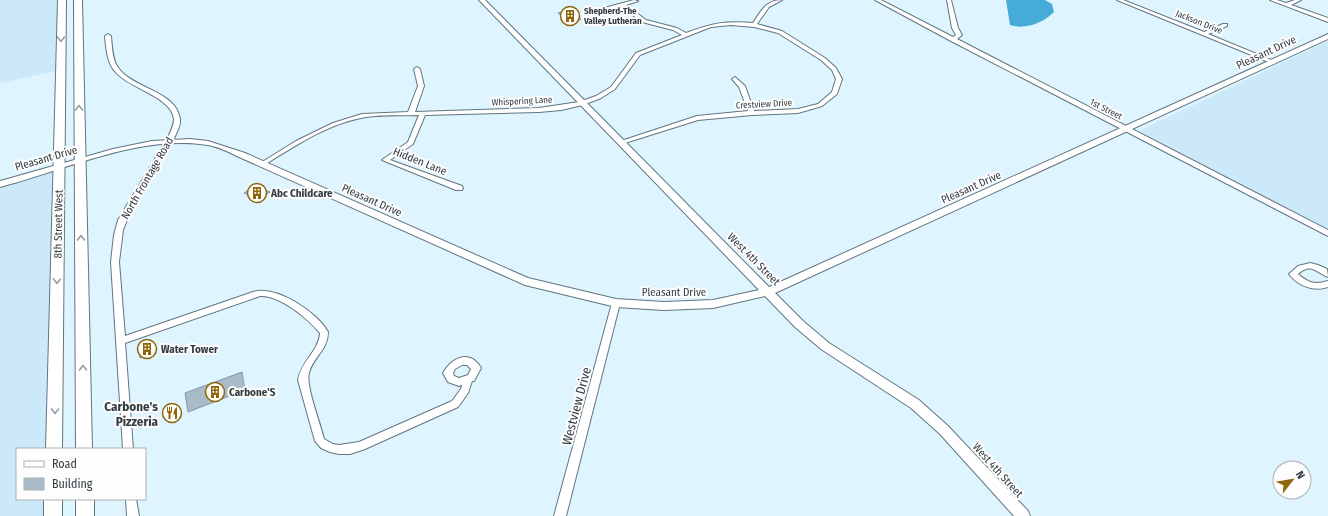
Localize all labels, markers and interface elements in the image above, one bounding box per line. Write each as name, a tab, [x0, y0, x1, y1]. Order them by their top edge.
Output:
building icon: Shepherd-The Valley Lutheran	[559, 5, 581, 27]
place label: Shepherd-The Valley Lutheran	[583, 6, 642, 26]
street label: Jackson Drive	[1174, 8, 1224, 36]
street label: Pleasant Drive	[1234, 33, 1298, 72]
one-way arrow	[57, 36, 65, 42]
street label: Whispering Lane	[491, 94, 553, 108]
street label: 1st Street	[1088, 97, 1124, 121]
street label: Crestview Drive	[736, 98, 793, 110]
one-way arrow	[75, 105, 83, 111]
street label: North Frontage Road	[119, 135, 176, 222]
street label: Pleasant Drive	[13, 143, 79, 174]
street label: Hidden Lane	[391, 145, 448, 178]
street label: Pleasant Drive	[939, 168, 1003, 206]
street label: Pleasant Drive	[340, 181, 404, 219]
building icon: Abc Childcare	[246, 182, 268, 204]
place label: Abc Childcare	[270, 187, 333, 200]
street label: 8th Street West	[51, 189, 66, 259]
street label: West 4th Street	[725, 230, 783, 289]
one-way arrow	[76, 235, 85, 241]
one-way arrow	[53, 278, 61, 284]
street label: Pleasant Drive	[642, 286, 706, 299]
building icon: Water Tower	[136, 338, 158, 360]
place label: Water Tower	[161, 343, 219, 356]
one-way arrow	[79, 365, 87, 371]
street label: Westview Drive	[559, 365, 594, 447]
building icon: Carbone'S	[204, 381, 226, 403]
place label: Carbone'S	[229, 386, 276, 399]
place label: Carbone's Pizzeria	[104, 399, 159, 429]
restaurant icon: Carbone's Pizzeria	[161, 402, 183, 424]
one-way arrow	[51, 408, 59, 414]
street label: West 4th Street	[970, 440, 1026, 501]
legend	[16, 448, 146, 500]
text: Road	[52, 457, 77, 471]
north arrow	[1272, 460, 1312, 500]
text: N	[1293, 469, 1307, 481]
text: Building	[52, 477, 93, 491]

